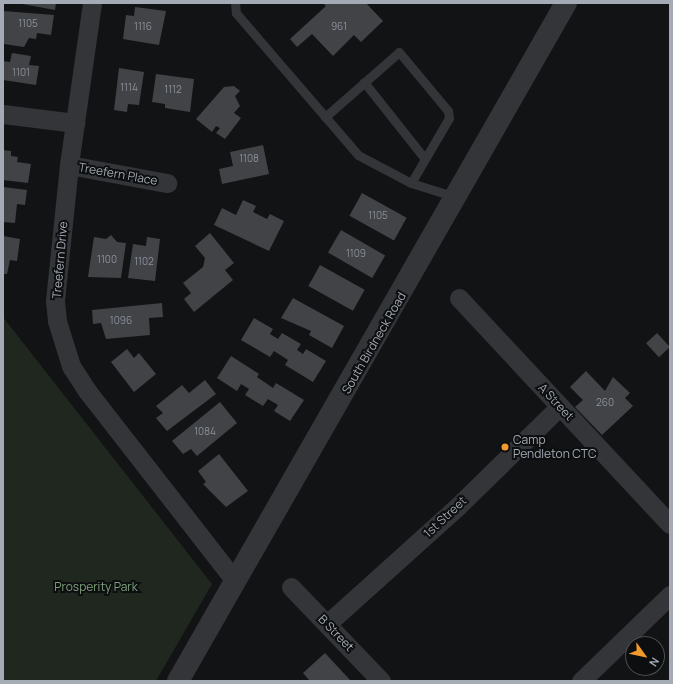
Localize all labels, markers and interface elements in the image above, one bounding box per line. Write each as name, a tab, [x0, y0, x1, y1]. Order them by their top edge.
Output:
house number: 1105	[18, 18, 38, 30]
house number: 1116	[134, 21, 152, 33]
house number: 961	[331, 21, 347, 33]
house number: 1101	[12, 67, 30, 79]
house number: 1114	[120, 82, 138, 94]
house number: 1112	[164, 84, 182, 96]
house number: 1108	[239, 153, 259, 165]
street label: Treefern Place	[77, 160, 159, 188]
house number: 1105	[368, 210, 388, 222]
street label: Treefern Drive	[49, 221, 71, 299]
house number: 1109	[346, 248, 366, 260]
house number: 1100	[97, 254, 117, 266]
house number: 1102	[134, 256, 154, 268]
street label: South Birdneck Road	[339, 290, 409, 396]
house number: 1096	[110, 315, 132, 327]
street label: A Street	[535, 381, 577, 423]
house number: 260	[596, 397, 614, 409]
house number: 1084	[194, 426, 216, 438]
place label: Camp Pendleton CTC	[513, 433, 597, 461]
marker: Camp Pendleton CTC	[500, 442, 510, 452]
street label: 1st Street	[421, 494, 469, 540]
park label: Prosperity Park	[54, 580, 138, 594]
street label: B Street	[315, 612, 357, 654]
north arrow	[625, 636, 665, 676]
text: N	[646, 655, 663, 670]

